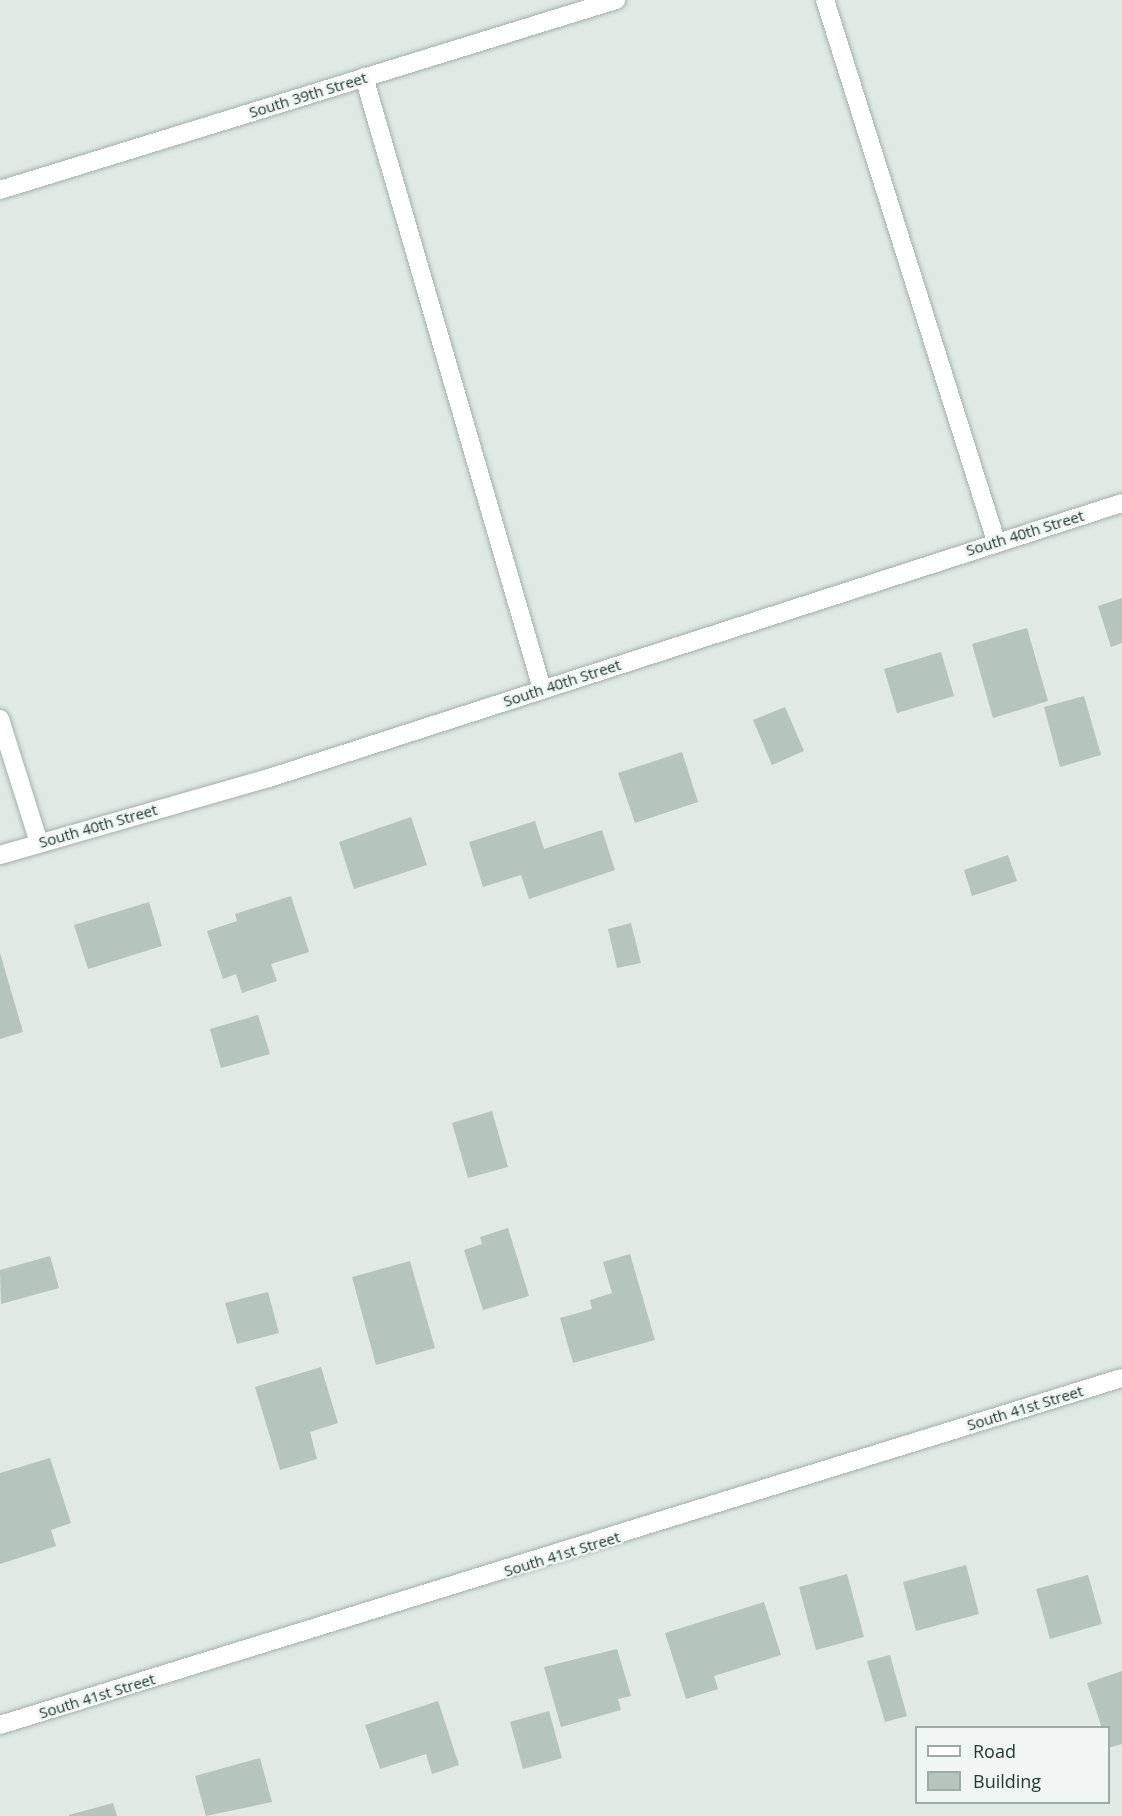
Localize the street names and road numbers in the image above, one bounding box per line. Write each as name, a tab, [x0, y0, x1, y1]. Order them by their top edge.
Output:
street label: South 39th Street	[247, 69, 369, 121]
street label: South 40th Street	[964, 507, 1086, 559]
street label: South 40th Street	[501, 656, 623, 710]
street label: South 40th Street	[37, 800, 159, 852]
street label: South 41st Street	[965, 1382, 1085, 1434]
street label: South 41st Street	[502, 1528, 622, 1580]
street label: South 41st Street	[37, 1670, 157, 1722]

